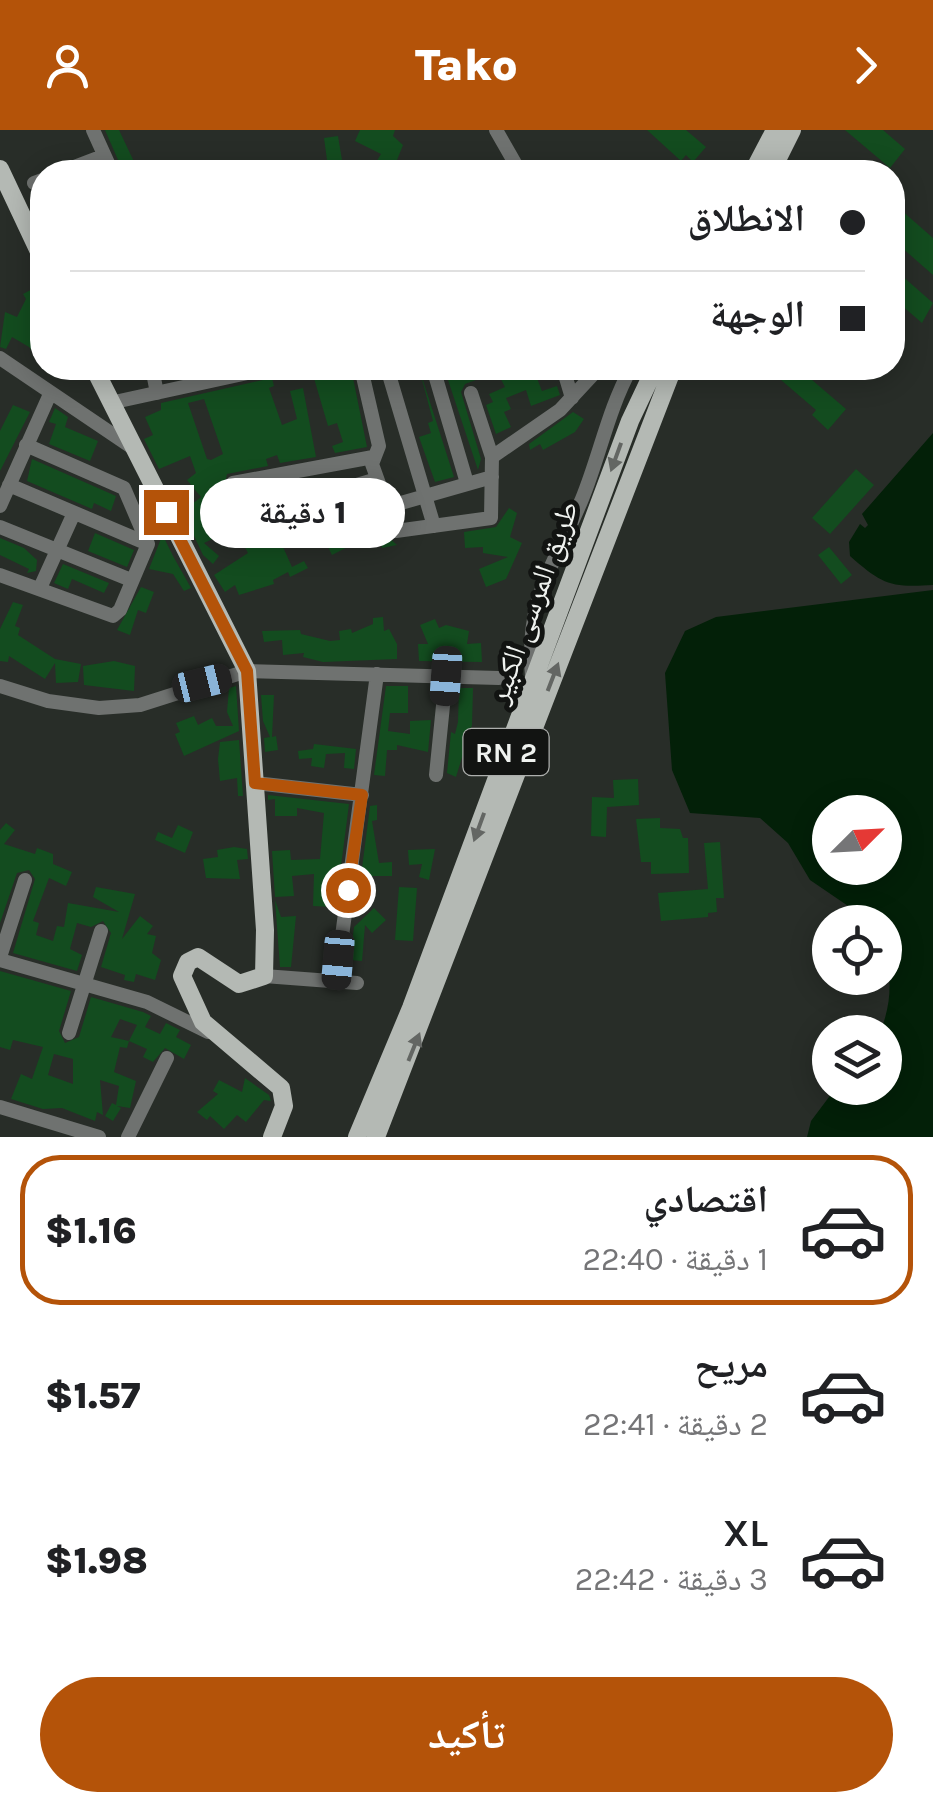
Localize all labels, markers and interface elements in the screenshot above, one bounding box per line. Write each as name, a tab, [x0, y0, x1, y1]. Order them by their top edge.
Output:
icon: person	[40, 38, 95, 93]
icon: forward	[838, 38, 893, 93]
text: Tako	[415, 39, 518, 91]
text: الانطلاق	[687, 196, 805, 241]
text: الوجهة	[710, 292, 805, 337]
one-way arrow	[608, 443, 624, 473]
callout: 1 دقيقة	[201, 477, 406, 547]
route end	[144, 490, 189, 535]
text: 1 دقيقة	[258, 494, 347, 531]
street label: طريق المرسى الكبير	[479, 496, 586, 709]
car	[429, 645, 463, 707]
car	[169, 661, 235, 705]
one-way arrow	[546, 662, 561, 692]
road number: RN 2	[464, 729, 548, 775]
north arrow	[812, 795, 902, 885]
map controls	[812, 795, 902, 1105]
one-way arrow	[470, 813, 486, 843]
route start	[326, 868, 371, 913]
button: locate	[812, 905, 902, 995]
car	[320, 929, 356, 991]
button: layers	[812, 1015, 902, 1105]
one-way arrow	[406, 1032, 422, 1062]
text: اقتصادي	[644, 1177, 768, 1222]
icon: car	[798, 1185, 888, 1275]
text: $1.16	[45, 1208, 137, 1253]
text: 1 دقيقة · 22:40	[583, 1241, 768, 1278]
text: مريح	[694, 1342, 768, 1387]
icon: car	[798, 1350, 888, 1440]
text: $1.57	[45, 1373, 141, 1418]
text: 2 دقيقة · 22:41	[583, 1406, 768, 1443]
text: XL	[723, 1511, 768, 1556]
icon: car	[798, 1515, 888, 1605]
text: $1.98	[45, 1538, 148, 1583]
text: 3 دقيقة · 22:42	[575, 1561, 768, 1598]
button: تأكيد	[40, 1677, 893, 1792]

